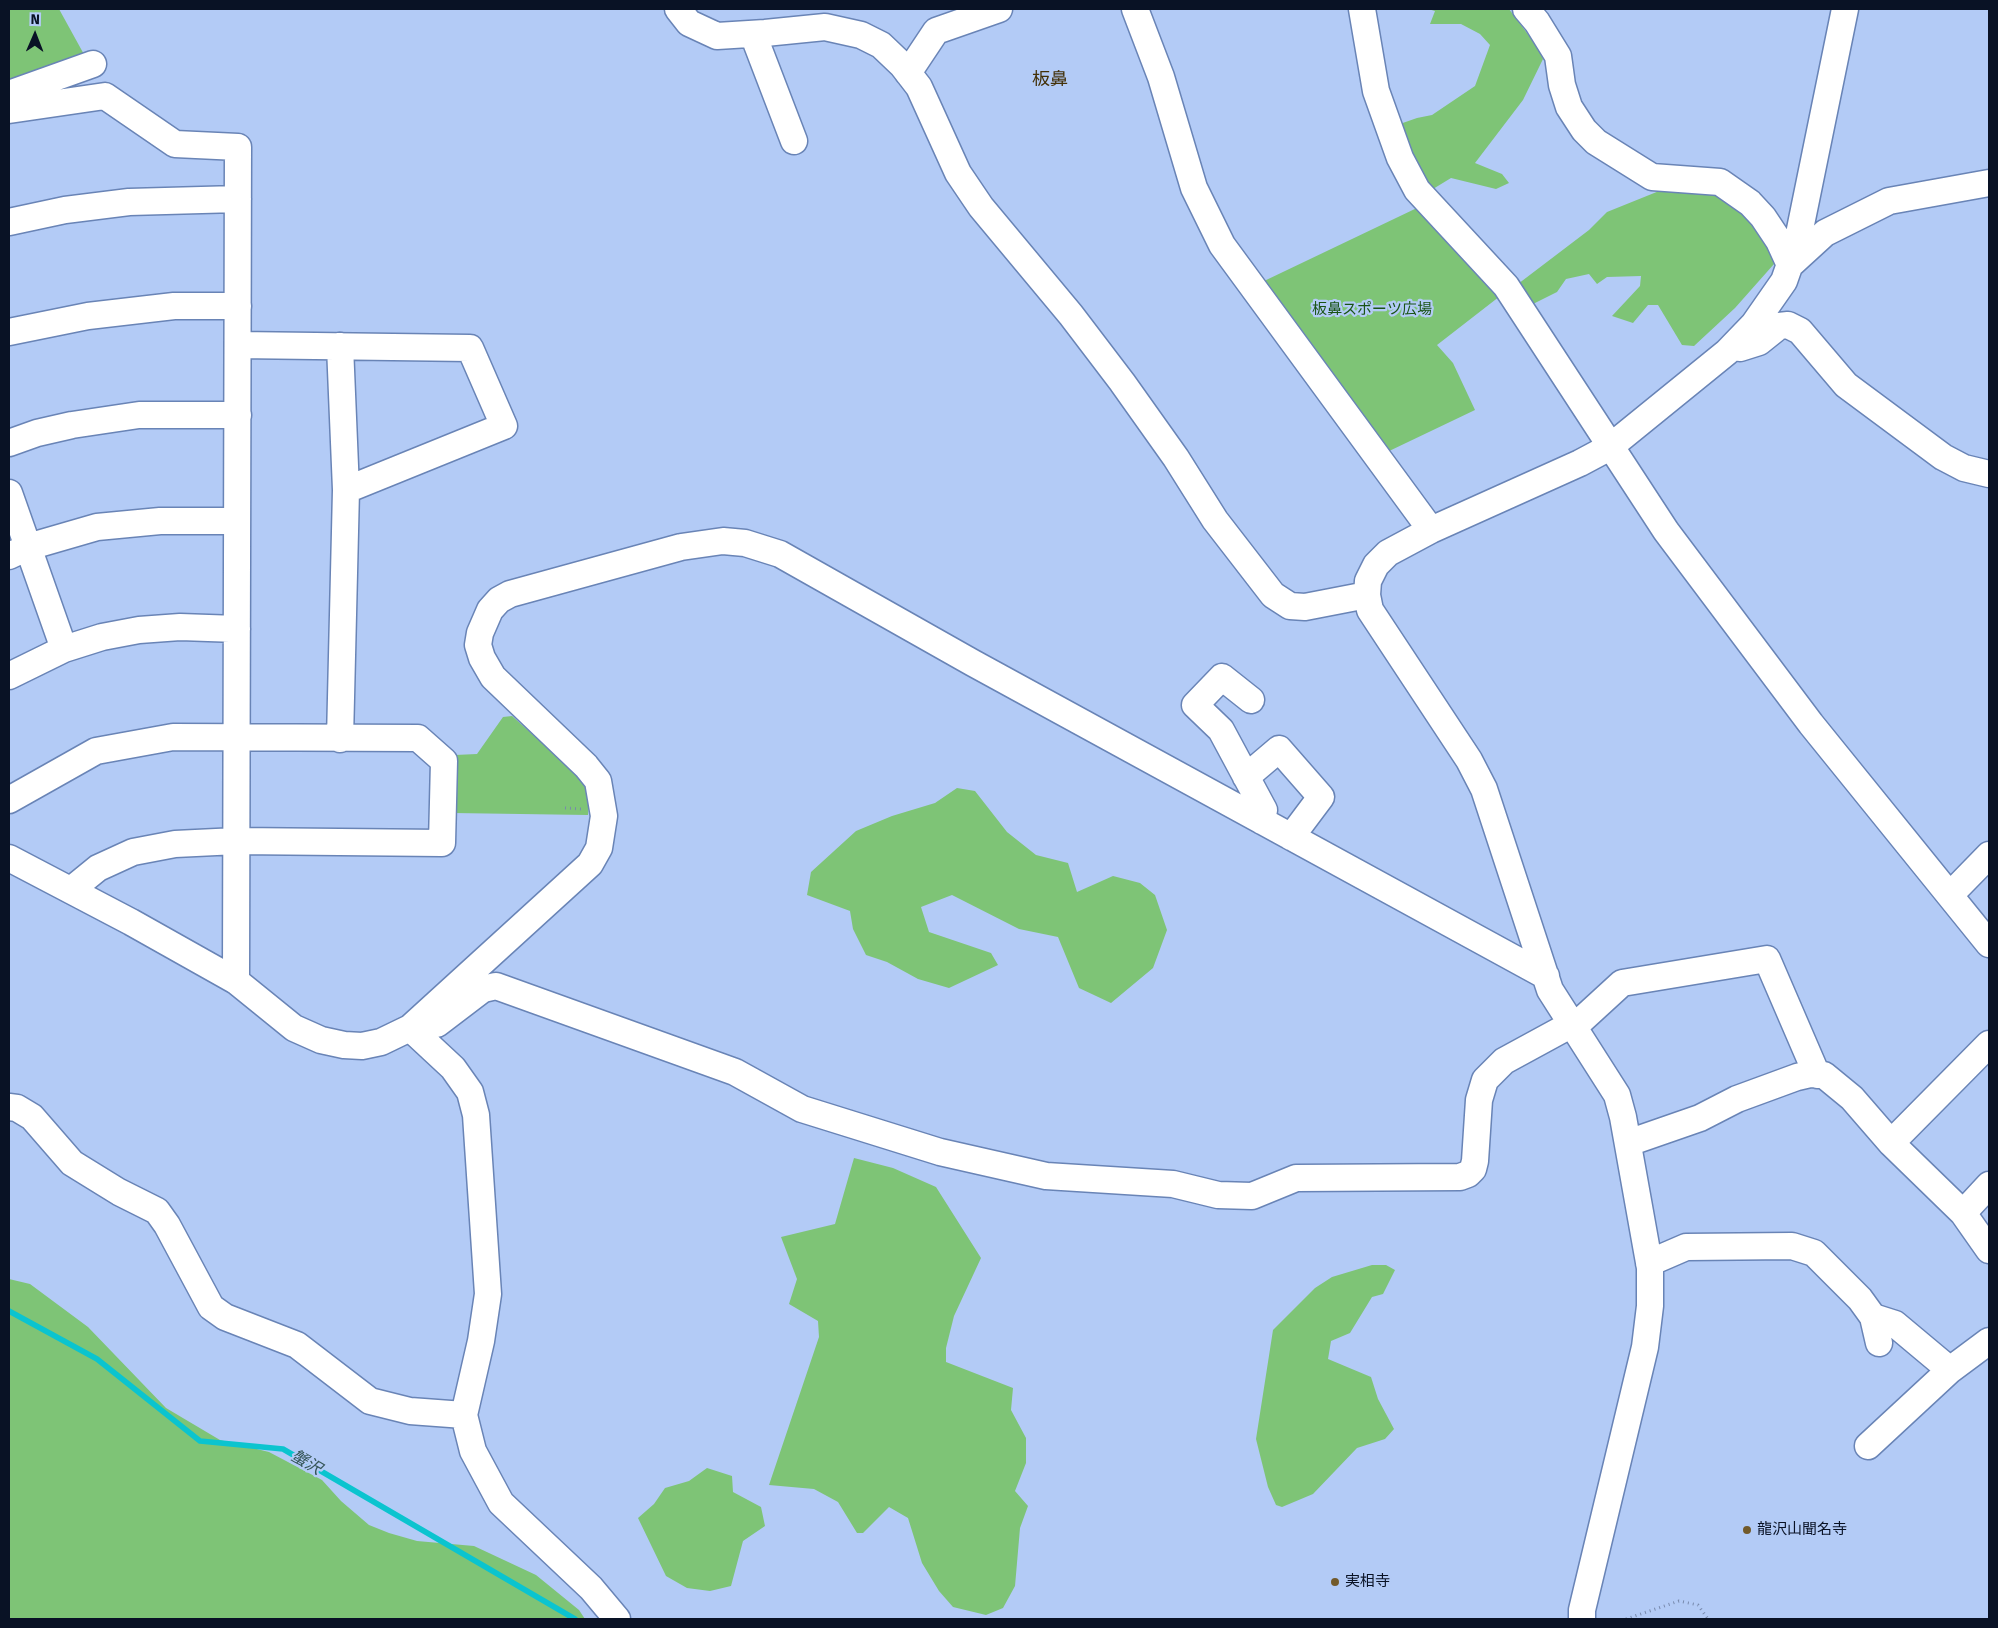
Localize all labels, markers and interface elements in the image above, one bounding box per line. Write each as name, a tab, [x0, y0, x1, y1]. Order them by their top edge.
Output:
north arrow	[10, 10, 60, 60]
text: N	[30, 11, 40, 28]
district label: 板鼻	[1032, 69, 1068, 91]
park label: 板鼻スポーツ広場	[1312, 301, 1432, 319]
water label: 蟹沢	[287, 1447, 325, 1479]
place label: 龍沢山聞名寺	[1757, 1521, 1847, 1539]
marker: 龍沢山聞名寺	[1741, 1524, 1753, 1536]
place label: 実相寺	[1345, 1573, 1390, 1591]
marker: 実相寺	[1329, 1576, 1341, 1588]

